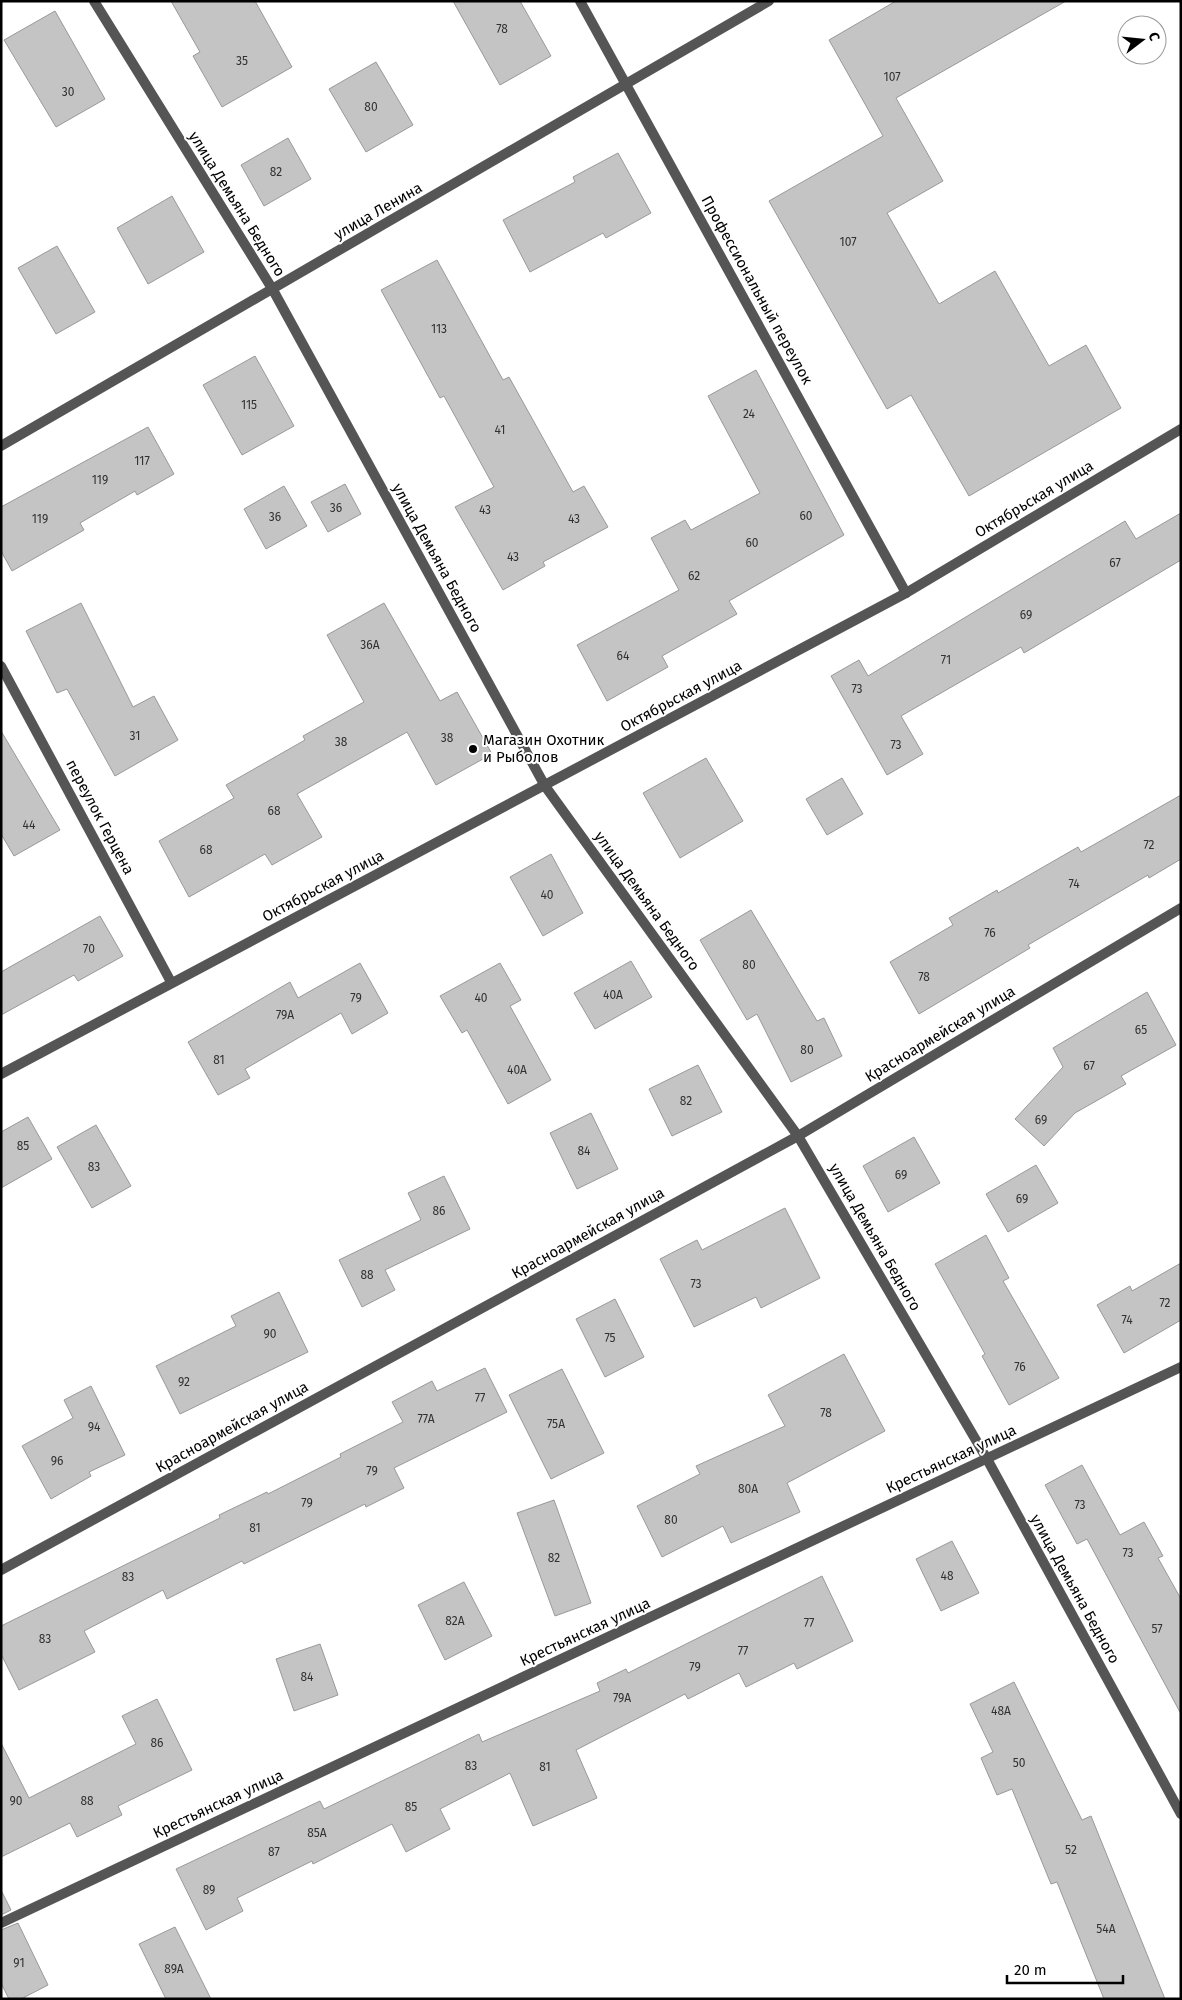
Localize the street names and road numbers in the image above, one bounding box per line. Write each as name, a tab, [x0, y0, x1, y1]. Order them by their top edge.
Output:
street label: улица Демьяна Бедного	[185, 128, 289, 280]
street label: улица Ленина	[331, 179, 425, 243]
street label: Профессиональный переулок	[698, 193, 817, 388]
street label: Октябрьская улица	[971, 456, 1097, 542]
street label: улица Демьяна Бедного	[388, 480, 486, 636]
street label: Октябрьская улица	[617, 656, 745, 736]
street label: переулок Герцена	[62, 756, 138, 878]
street label: улица Демьяна Бедного	[590, 828, 704, 974]
street label: Октябрьская улица	[259, 846, 387, 926]
street label: Красноармейская улица	[862, 982, 1018, 1086]
street label: улица Демьяна Бедного	[825, 1160, 925, 1314]
street label: Красноармейская улица	[509, 1184, 667, 1282]
street label: Красноармейская улица	[153, 1378, 311, 1476]
street label: Крестьянская улица	[883, 1421, 1019, 1497]
street label: улица Демьяна Бедного	[1026, 1511, 1124, 1667]
street label: Крестьянская улица	[517, 1594, 653, 1670]
street label: Крестьянская улица	[150, 1766, 286, 1842]

